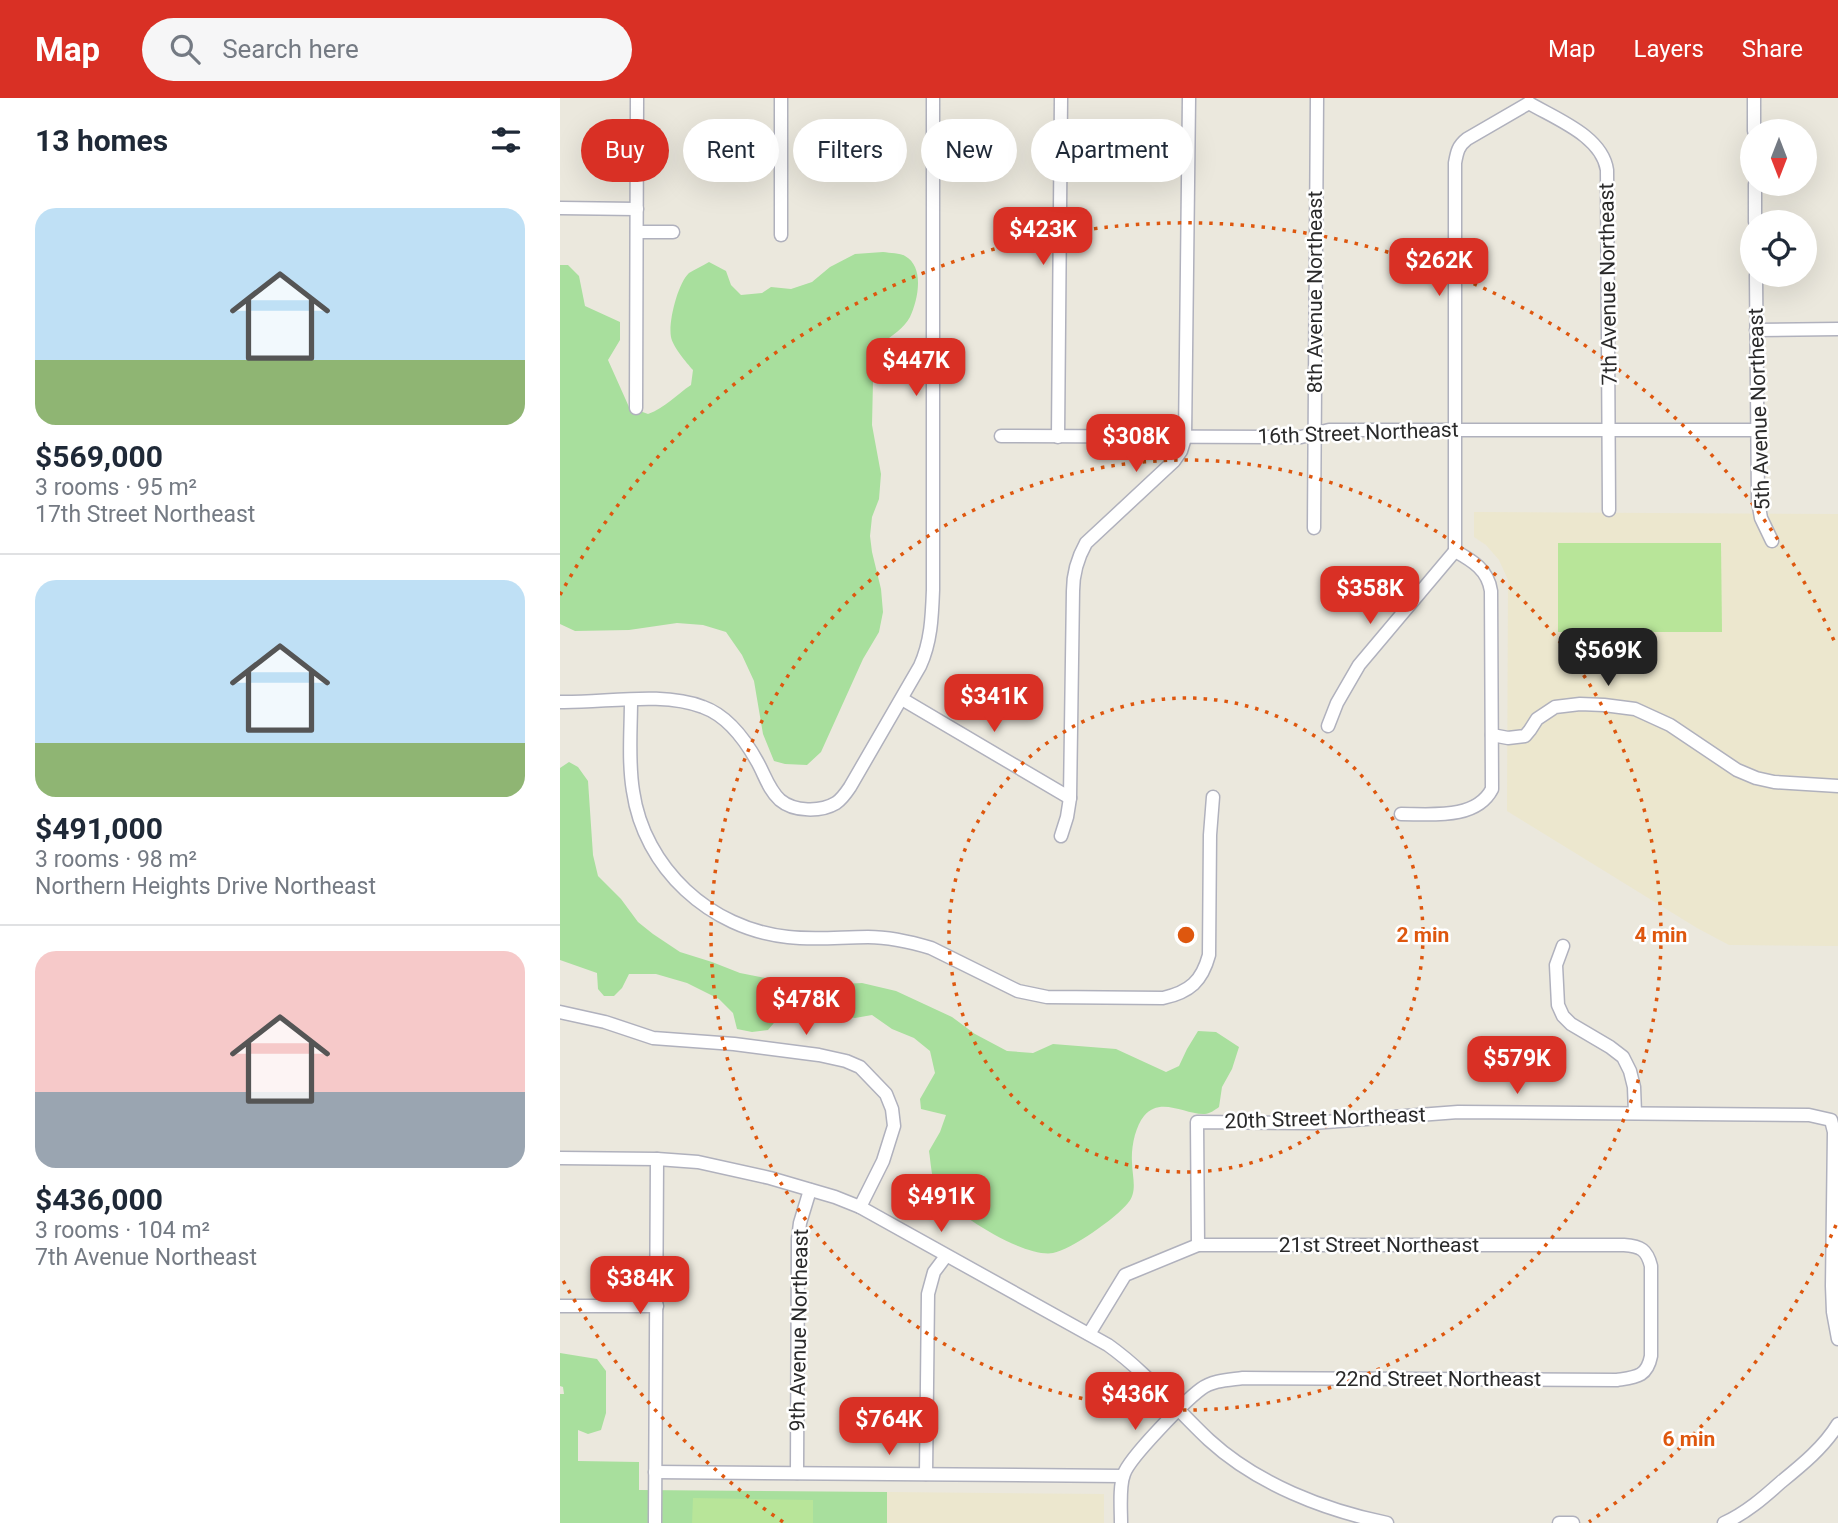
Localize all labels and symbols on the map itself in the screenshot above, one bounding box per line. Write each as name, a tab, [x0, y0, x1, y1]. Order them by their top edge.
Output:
north arrow	[1740, 119, 1816, 196]
street label: 7th Avenue Northeast	[1594, 182, 1622, 386]
street label: 8th Avenue Northeast	[1303, 191, 1327, 393]
pin: $423K	[994, 208, 1092, 267]
pin: $262K	[1390, 238, 1488, 298]
street label: 5th Avenue Northeast	[1743, 307, 1775, 511]
pin: $447K	[867, 338, 965, 398]
pin: $308K	[1087, 414, 1185, 474]
street label: 16th Street Northeast	[1257, 417, 1459, 449]
pin: $358K	[1321, 566, 1419, 626]
pin: $569K	[1559, 628, 1657, 688]
pin: $341K	[945, 674, 1043, 734]
centre of rings	[1174, 923, 1198, 947]
text: 2 min	[1397, 923, 1449, 947]
text: 4 min	[1635, 923, 1687, 947]
pin: $478K	[757, 978, 855, 1037]
pin: $579K	[1468, 1037, 1566, 1096]
street label: 20th Street Northeast	[1224, 1102, 1426, 1134]
pin: $491K	[892, 1174, 990, 1234]
street label: 9th Avenue Northeast	[785, 1228, 813, 1432]
street label: 21st Street Northeast	[1279, 1233, 1479, 1257]
pin: $384K	[591, 1256, 689, 1316]
street label: 22nd Street Northeast	[1335, 1367, 1541, 1391]
pin: $436K	[1086, 1372, 1184, 1432]
pin: $764K	[840, 1398, 938, 1457]
text: 6 min	[1663, 1427, 1715, 1451]

